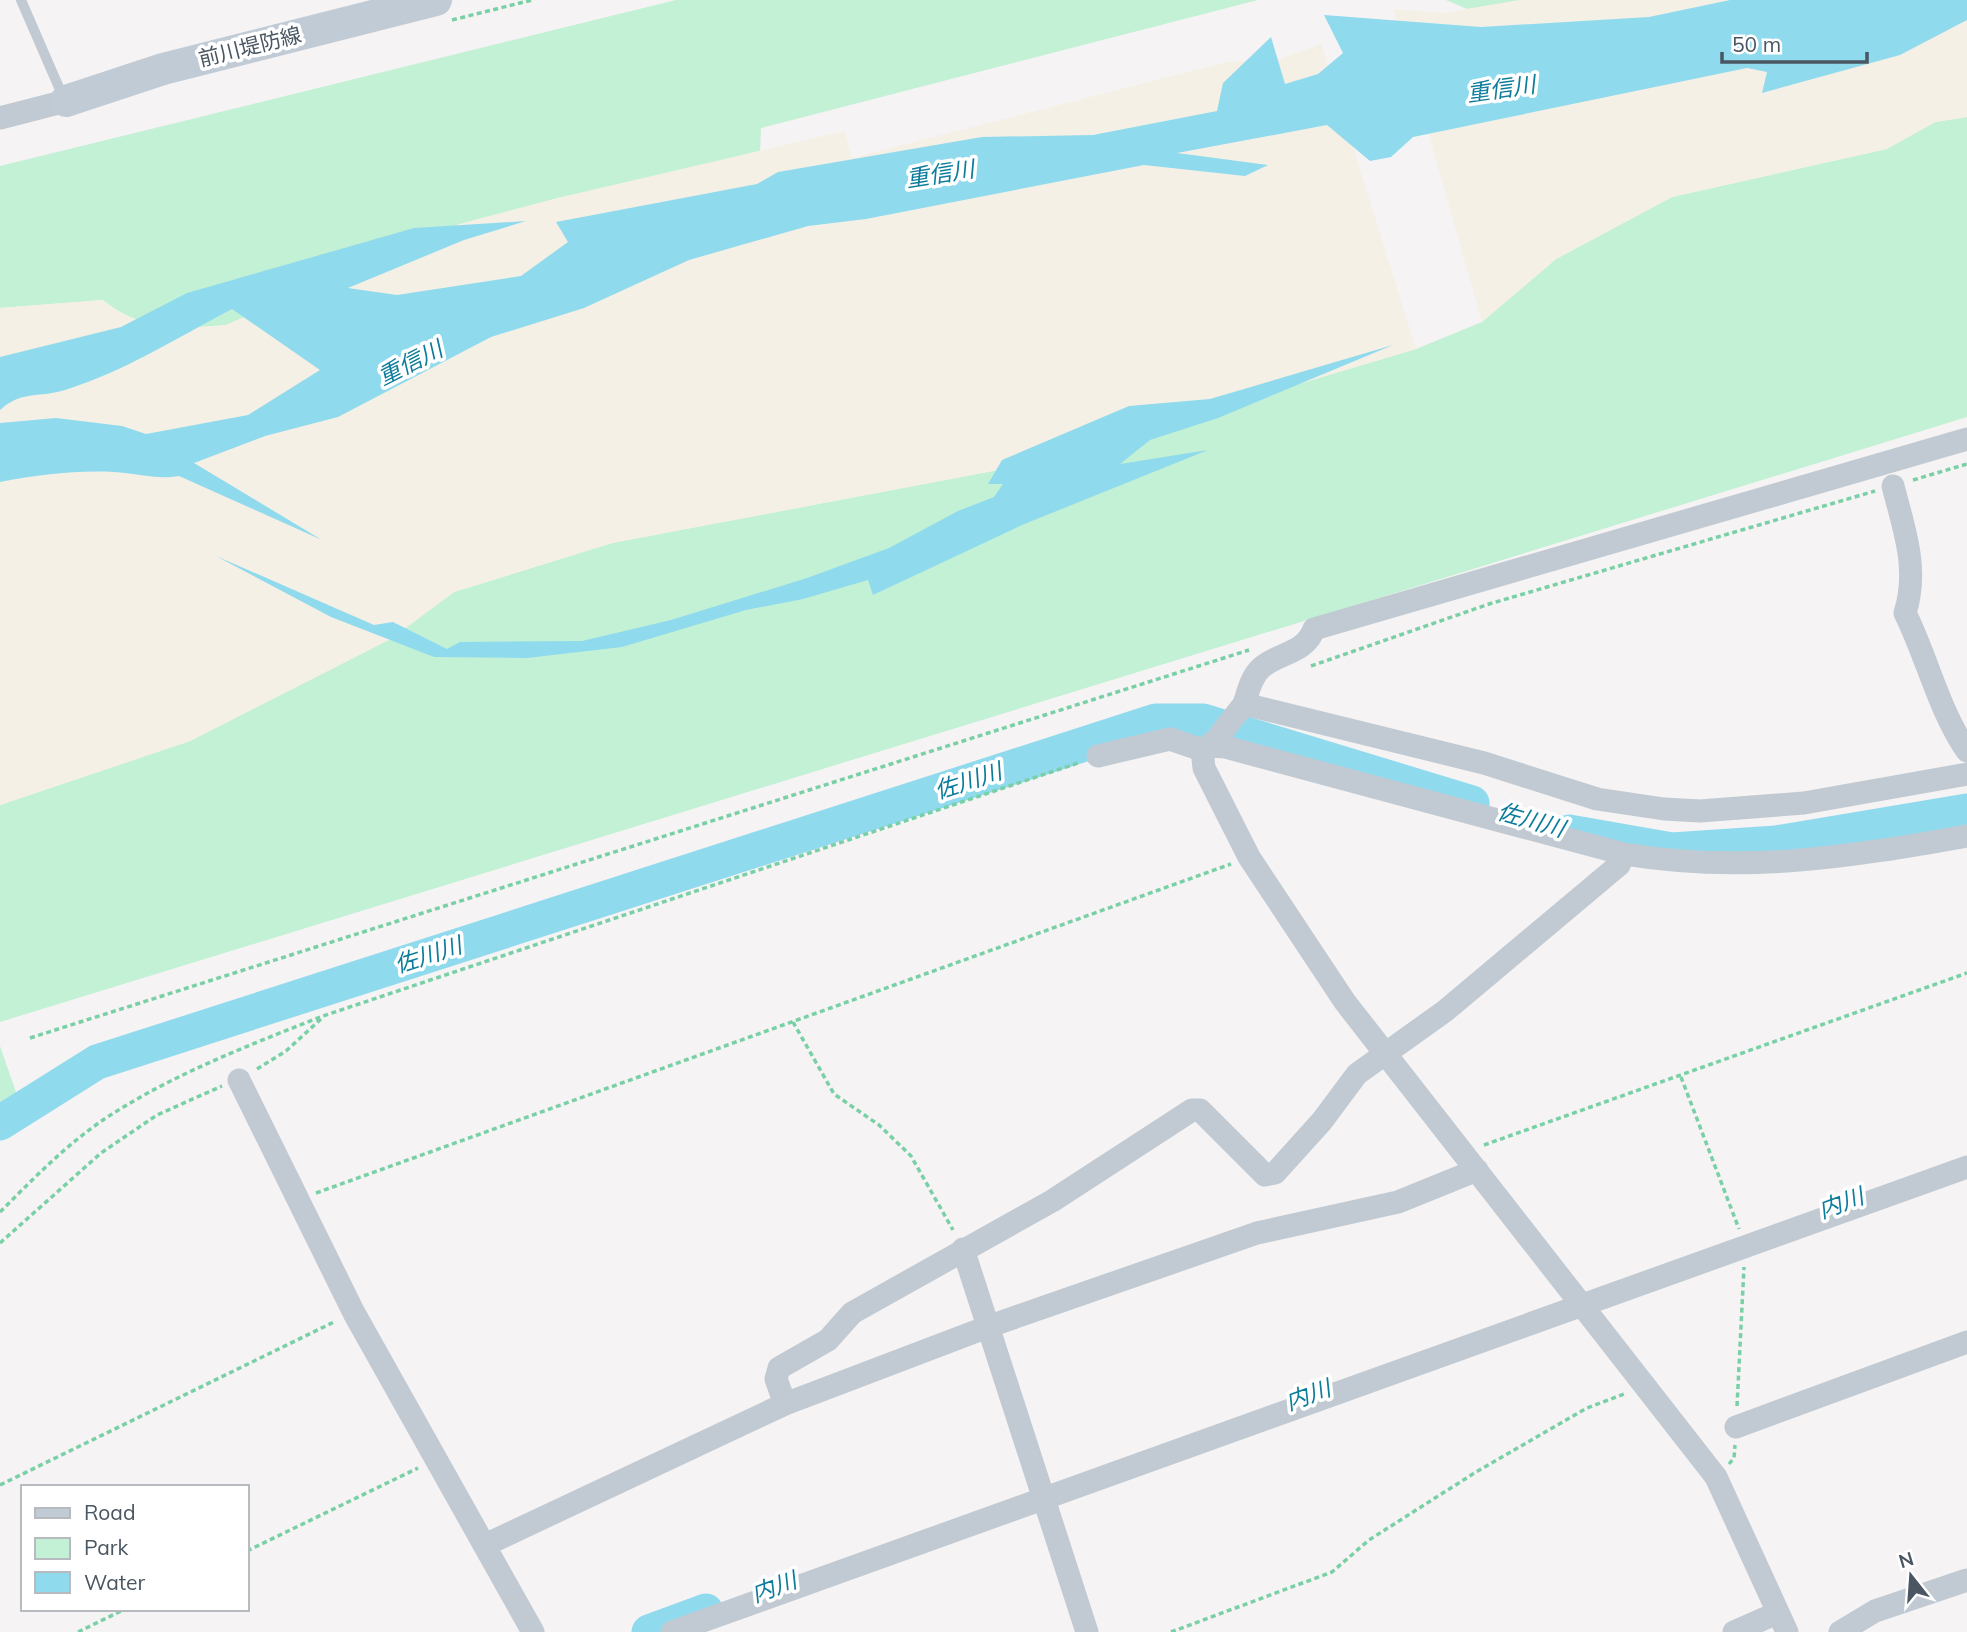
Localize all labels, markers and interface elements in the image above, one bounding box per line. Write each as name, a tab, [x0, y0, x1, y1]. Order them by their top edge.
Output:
street label: 前川堤防線	[196, 21, 304, 71]
scale bar	[1722, 21, 1867, 65]
text: 50 m	[1732, 31, 1781, 57]
water label: 重信川	[1465, 69, 1540, 108]
water label: 重信川	[904, 153, 979, 193]
water label: 重信川	[372, 333, 450, 391]
water label: 佐川川	[931, 755, 1008, 805]
water label: 佐川川	[1494, 796, 1571, 844]
water label: 佐川川	[391, 929, 468, 979]
water label: 内川	[1814, 1180, 1870, 1224]
water label: 内川	[1281, 1372, 1337, 1416]
legend	[21, 1485, 248, 1611]
text: Road	[84, 1499, 135, 1525]
text: Park	[84, 1534, 128, 1560]
north arrow	[1876, 1541, 1946, 1611]
text: N	[1896, 1546, 1916, 1573]
water label: 内川	[747, 1564, 803, 1608]
text: Water	[84, 1569, 145, 1595]

